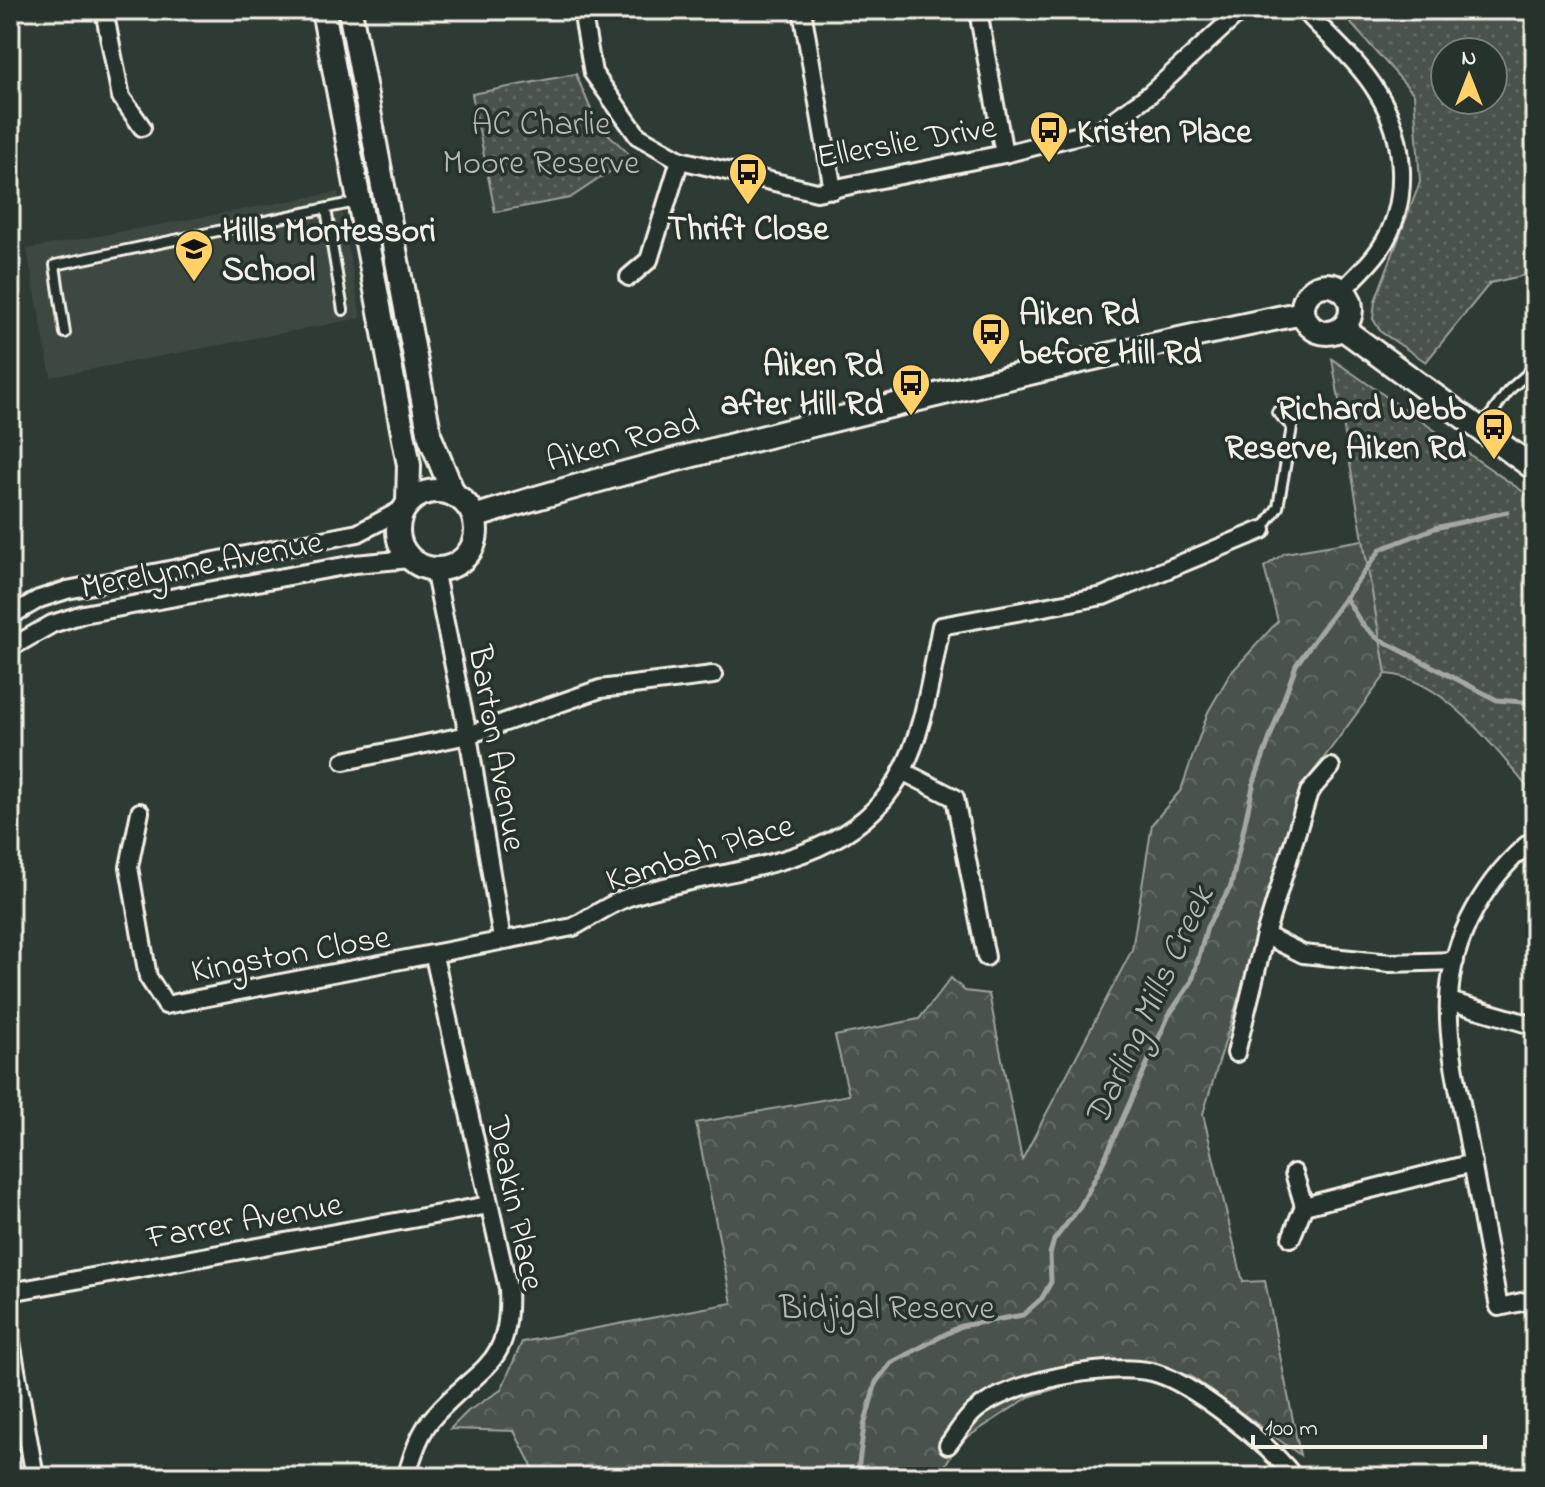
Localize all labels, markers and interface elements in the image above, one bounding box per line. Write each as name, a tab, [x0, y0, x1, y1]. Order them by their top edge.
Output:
north arrow	[1429, 36, 1509, 116]
text: N	[1462, 43, 1476, 75]
park label: AC Charlie Moore Reserve	[443, 101, 640, 190]
street label: Ellerslie Drive	[813, 103, 1001, 184]
bus stop icon: Kristen Place	[1028, 109, 1070, 164]
place label: Kristen Place	[1077, 109, 1252, 159]
bus stop icon: Thrift Close	[727, 151, 769, 206]
place label: Thrift Close	[667, 206, 829, 256]
place label: Hills Montessori School	[222, 208, 436, 297]
school or university icon: Hills Montessori School	[173, 228, 215, 283]
place label: Aiken Rd before Hill Rd	[1019, 291, 1202, 380]
bus stop icon: Aiken Rd before Hill Rd	[970, 311, 1012, 366]
place label: Aiken Rd after Hill Rd	[721, 342, 883, 431]
bus stop icon: Aiken Rd after Hill Rd	[890, 362, 932, 417]
place label: Richard Webb Reserve, Aiken Rd	[1225, 386, 1466, 475]
street label: Aiken Road	[541, 398, 705, 487]
bus stop icon: Richard Webb Reserve, Aiken Rd	[1473, 406, 1515, 461]
street label: Merelynne Avenue	[77, 519, 328, 615]
street label: Barton Avenue	[452, 641, 538, 856]
street label: Kambah Place	[600, 802, 801, 907]
water label: Darling Mills Creek	[1072, 877, 1230, 1136]
street label: Kingston Close	[187, 914, 395, 998]
street label: Deakin Place	[470, 1111, 556, 1296]
street label: Farrer Avenue	[142, 1181, 347, 1265]
park label: Bidjigal Reserve	[778, 1285, 995, 1335]
scale bar	[1253, 1399, 1485, 1449]
text: 100 m	[1265, 1412, 1318, 1447]

